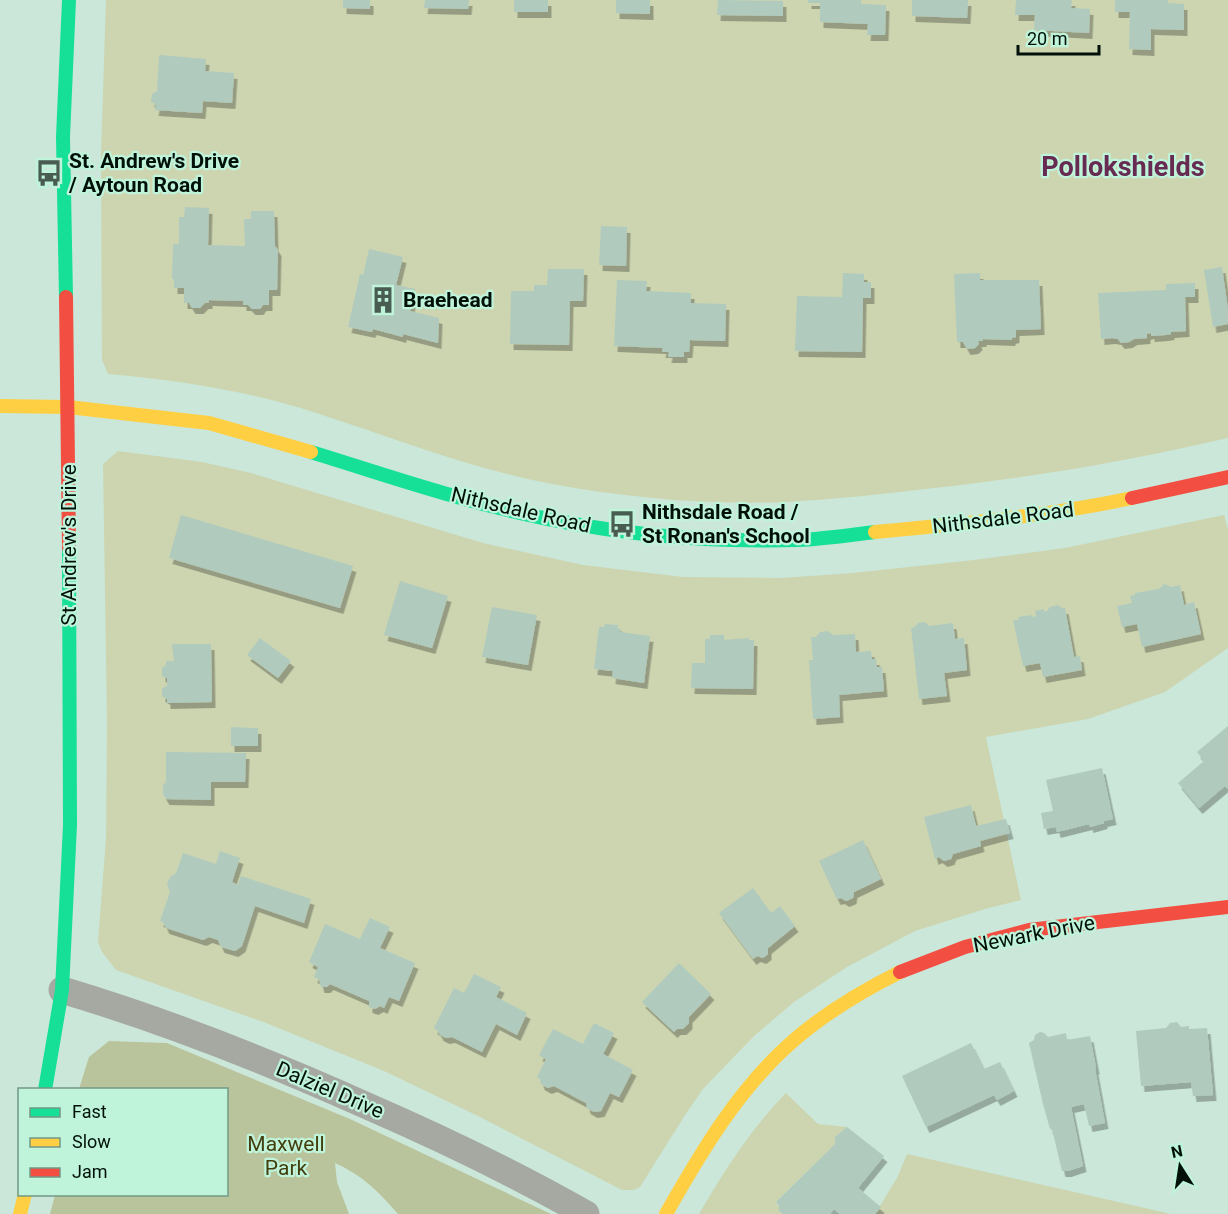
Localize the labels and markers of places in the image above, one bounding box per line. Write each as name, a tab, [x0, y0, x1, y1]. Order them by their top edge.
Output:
place label: St. Andrew's Drive / Aytoun Road	[68, 149, 239, 197]
bus stop icon: St. Andrew's Drive / Aytoun Road	[34, 158, 64, 188]
building icon: Braehead	[368, 285, 398, 315]
place label: Braehead	[403, 288, 493, 312]
place label: Nithsdale Road / St Ronan's School	[642, 500, 810, 548]
bus stop icon: Nithsdale Road / St Ronan's School	[607, 509, 637, 539]

